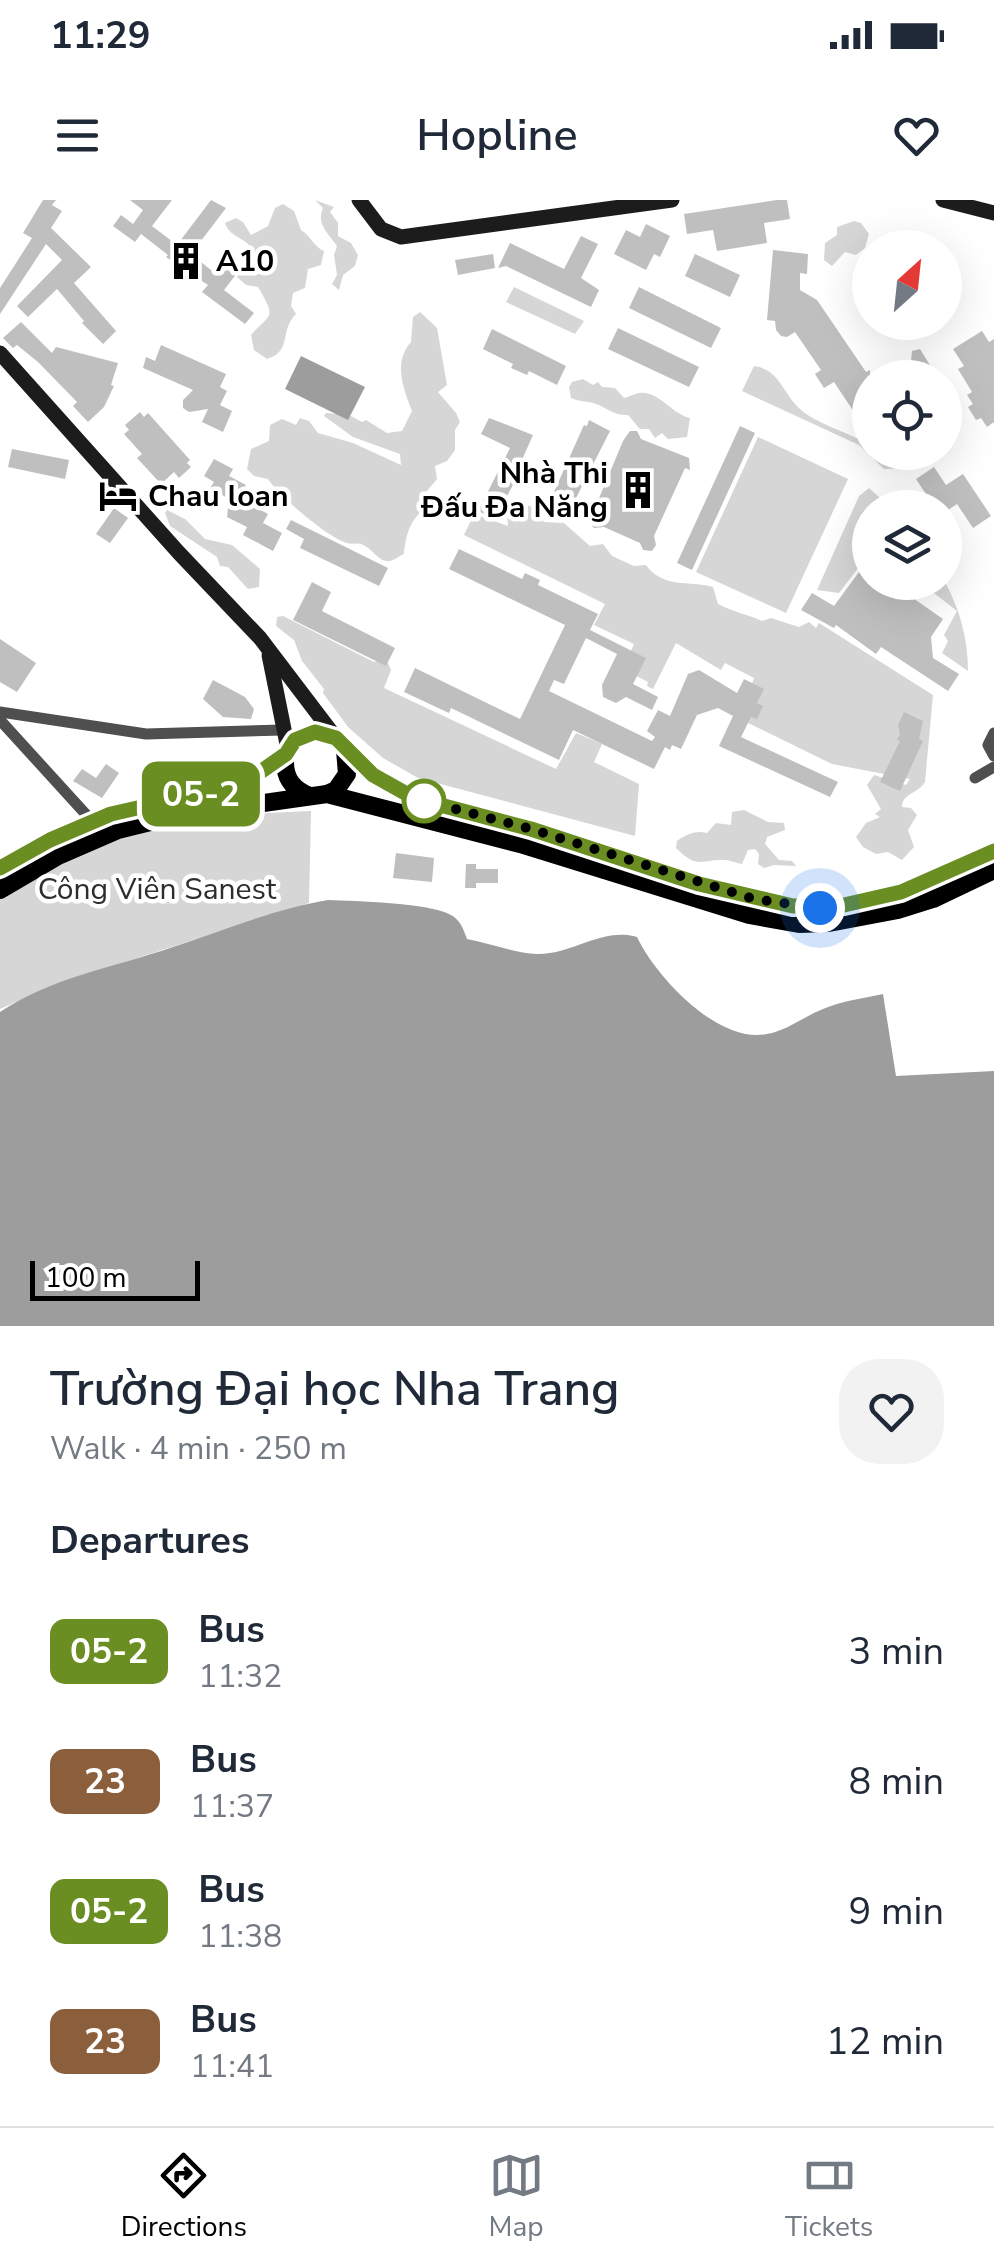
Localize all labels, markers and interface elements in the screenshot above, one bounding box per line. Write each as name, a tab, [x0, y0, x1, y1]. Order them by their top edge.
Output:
text: 11:29	[50, 10, 151, 61]
text: Hopline	[416, 105, 578, 166]
icon: menu	[50, 108, 105, 163]
icon: heart	[889, 108, 944, 163]
north arrow	[852, 230, 962, 340]
map controls	[852, 230, 962, 600]
building icon: A10	[165, 240, 207, 282]
place label: A10	[216, 241, 274, 282]
button: locate	[852, 360, 962, 470]
place label: Nhà Thi Đấu Đa Năng	[420, 453, 608, 528]
building icon: Nhà Thi Đấu Đa Năng	[617, 469, 659, 511]
hotel icon: Chau loan	[97, 475, 139, 517]
place label: Chau loan	[148, 476, 288, 517]
button: layers	[852, 490, 962, 600]
line badge: 05-2	[131, 762, 271, 826]
text: 05-2	[162, 771, 240, 818]
unlabelled marker	[403, 780, 445, 822]
park label: Công Viên Sanest	[38, 869, 277, 910]
your location	[795, 883, 845, 933]
scale bar	[30, 1256, 200, 1300]
text: 100 m	[45, 1259, 127, 1297]
text: Trường Đại học Nha Trang	[50, 1356, 620, 1422]
button: heart	[839, 1359, 944, 1464]
text: Walk · 4 min · 250 m	[50, 1427, 347, 1470]
text: Departures	[50, 1515, 249, 1566]
text: Bus	[198, 1604, 265, 1655]
text: 3 min	[849, 1626, 944, 1677]
text: 05-2	[70, 1628, 148, 1675]
text: 11:32	[198, 1655, 282, 1698]
text: Bus	[190, 1734, 257, 1785]
text: 8 min	[849, 1756, 944, 1807]
text: 23	[84, 1758, 126, 1805]
text: 11:37	[190, 1785, 274, 1828]
text: Bus	[198, 1864, 265, 1915]
text: 9 min	[849, 1886, 944, 1937]
text: 05-2	[70, 1888, 148, 1935]
text: 11:38	[198, 1915, 282, 1958]
text: Bus	[190, 1994, 257, 2045]
text: 12 min	[826, 2016, 944, 2067]
text: 23	[84, 2018, 126, 2065]
text: 11:41	[190, 2045, 274, 2088]
tab: Directions	[121, 2148, 247, 2246]
tab: Map	[488, 2148, 544, 2246]
tab: Tickets	[785, 2148, 873, 2246]

